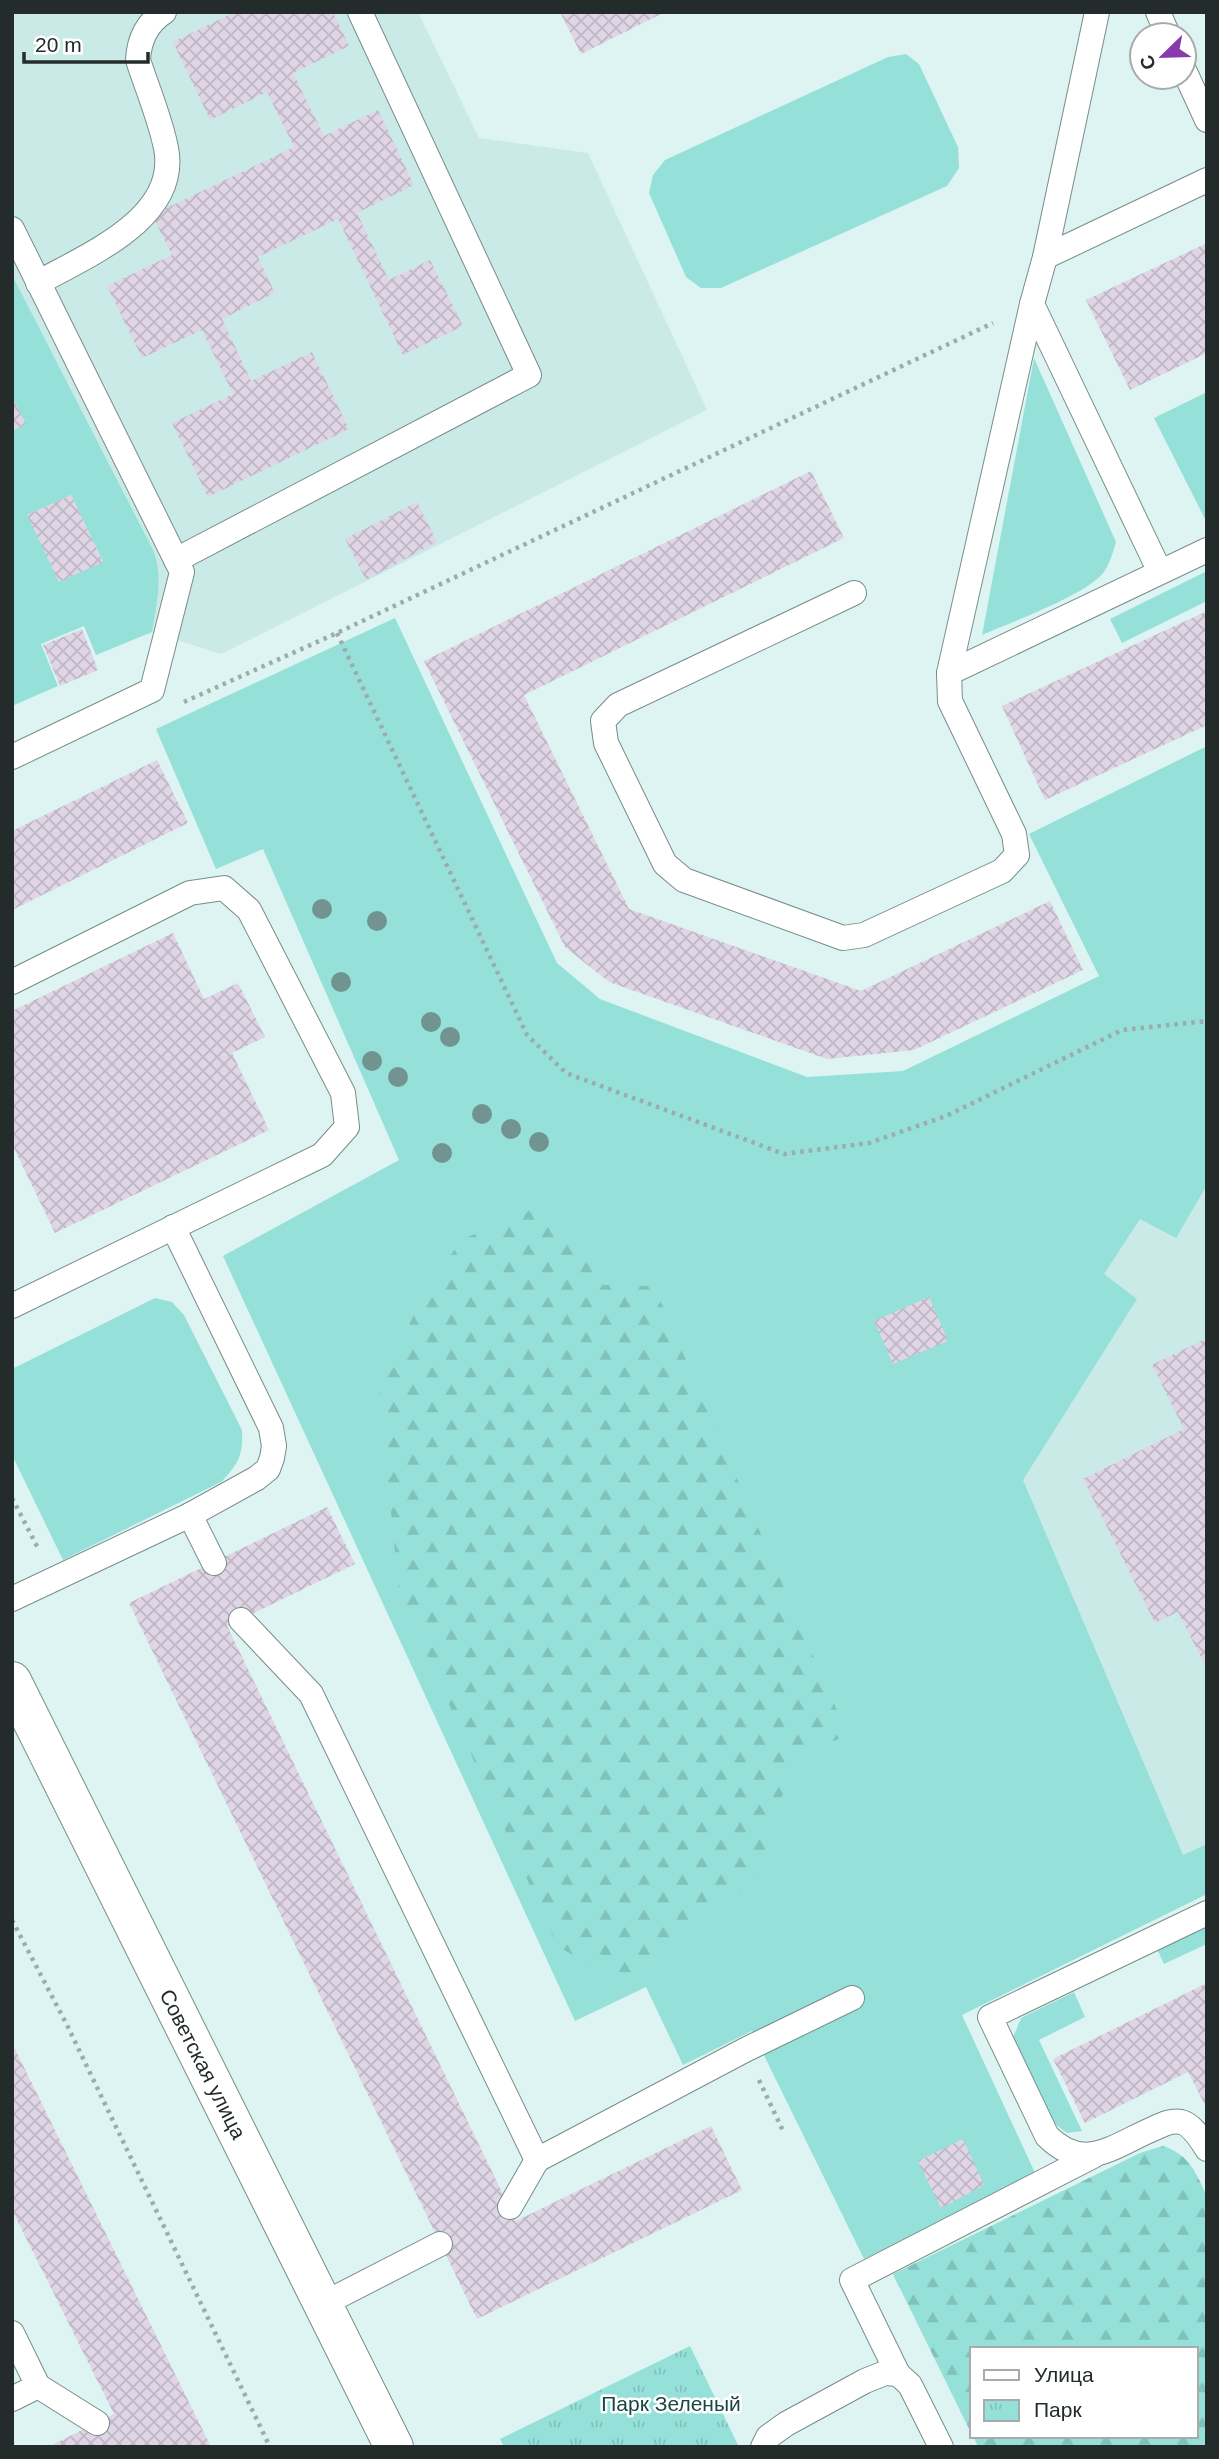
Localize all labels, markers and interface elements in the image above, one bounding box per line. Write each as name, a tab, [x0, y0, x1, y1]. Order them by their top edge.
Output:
scale bar	[24, 21, 149, 65]
north arrow	[1128, 21, 1198, 91]
text: 20 m	[35, 33, 82, 56]
text: С	[1135, 52, 1160, 73]
street label: Советская улица	[155, 1985, 251, 2143]
legend	[970, 2347, 1198, 2438]
text: Улица	[1034, 2363, 1094, 2386]
park label: Парк Зеленый	[601, 2392, 741, 2415]
text: Парк	[1034, 2398, 1082, 2421]

